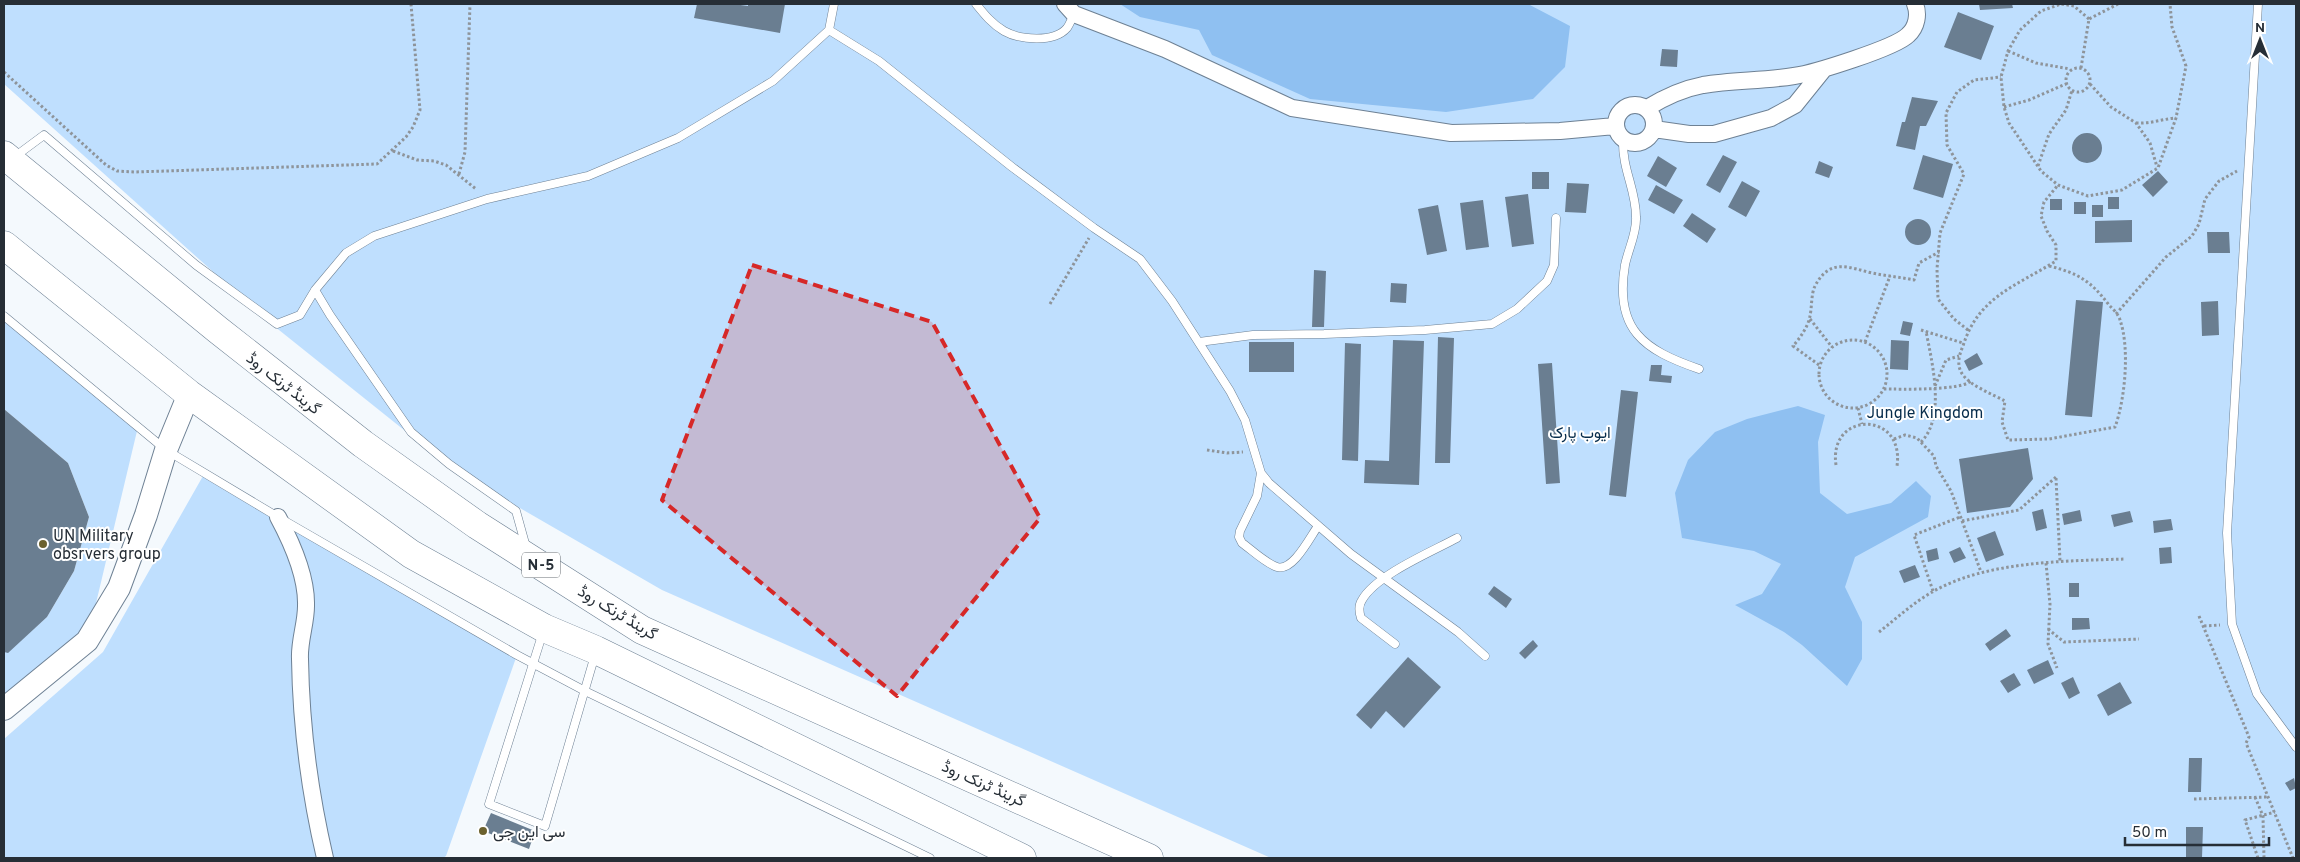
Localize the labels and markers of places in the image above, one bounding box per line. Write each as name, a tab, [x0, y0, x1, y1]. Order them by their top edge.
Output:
place label: UN Military obsrvers group	[53, 527, 161, 565]
marker: UN Military obsrvers group	[37, 538, 49, 550]
place label: سی این جی	[493, 823, 565, 843]
marker: سی این جی	[477, 825, 489, 837]

